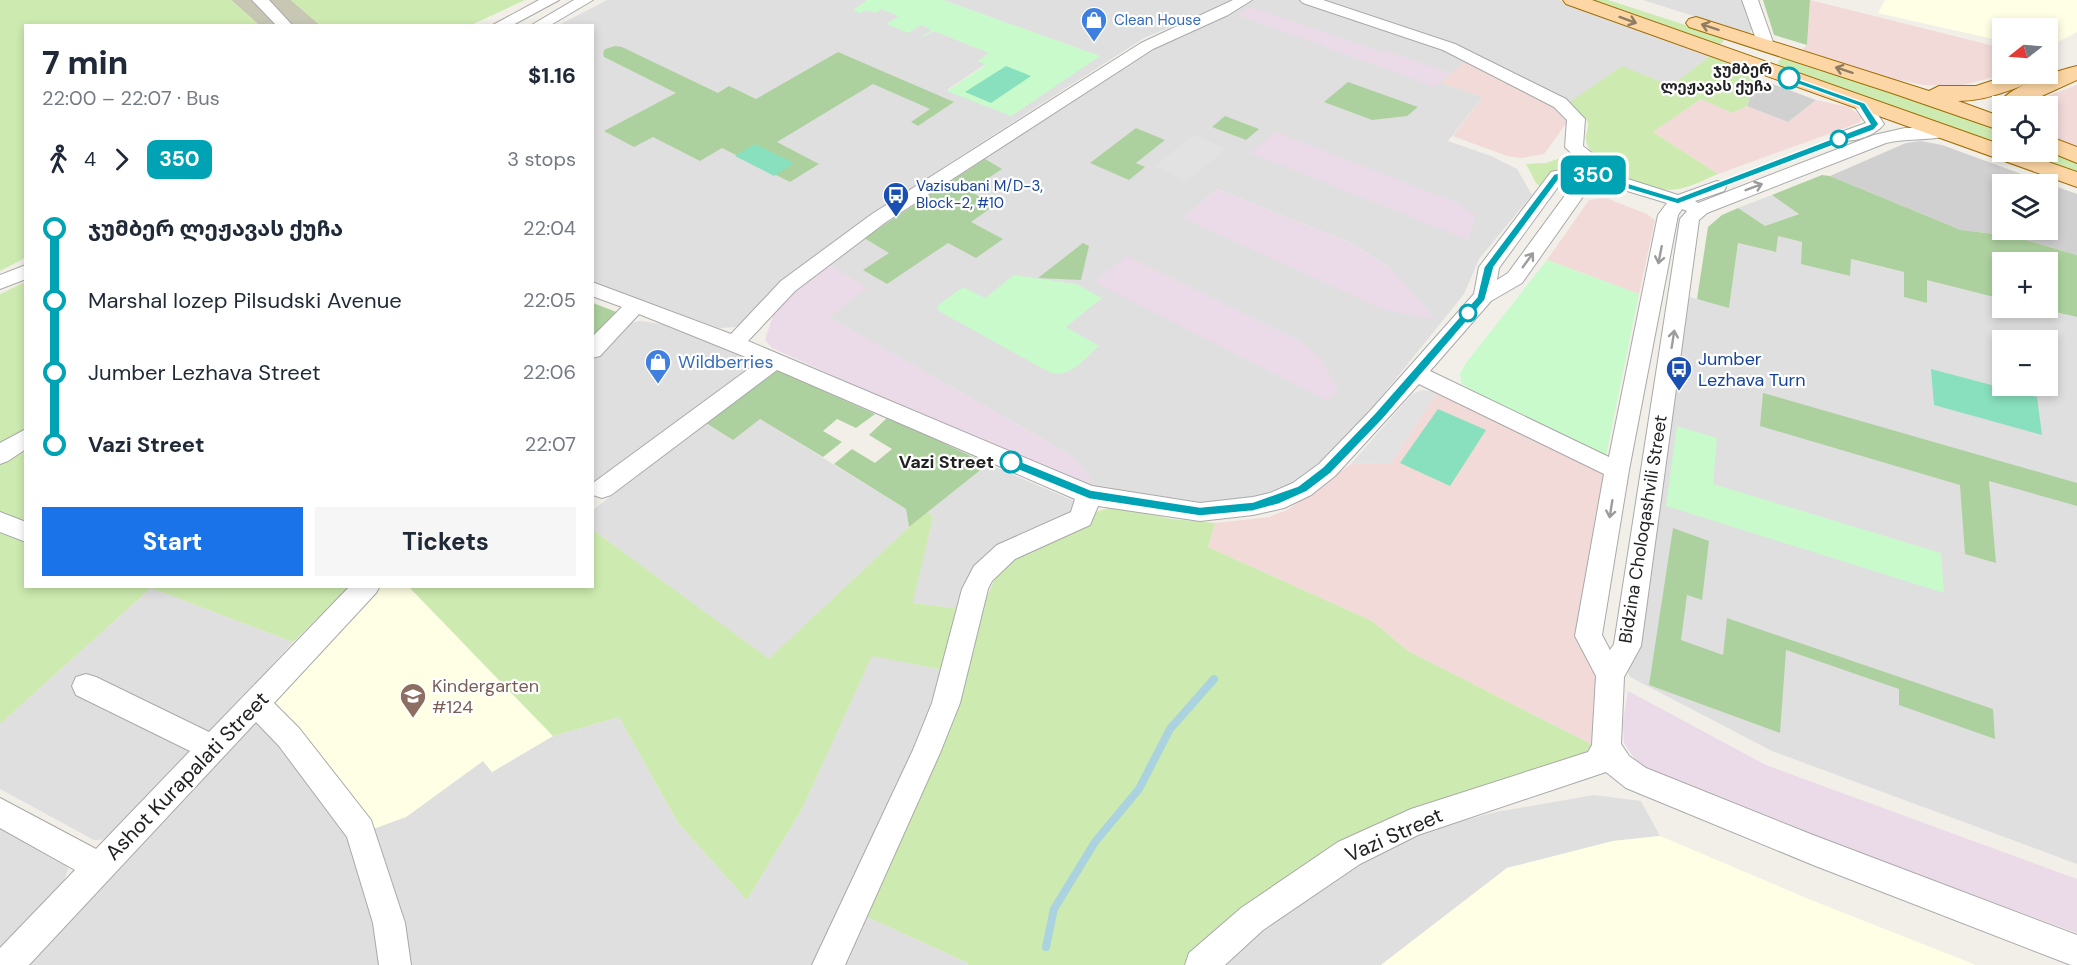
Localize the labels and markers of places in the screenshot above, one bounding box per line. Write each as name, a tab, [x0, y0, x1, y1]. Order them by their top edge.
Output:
shop icon: Clean House	[1079, 5, 1109, 43]
place label: Clean House	[1114, 10, 1201, 30]
place label: ჯუმბერ ლეჟავას ქუჩა	[1660, 59, 1772, 96]
marker: ჯუმბერ ლეჟავას ქუჩა	[1778, 67, 1800, 89]
unlabelled marker	[1830, 130, 1848, 148]
place label: Vazisubani M/D-3, Block-2, #10	[916, 176, 1043, 213]
bus stop icon: Vazisubani M/D-3, Block-2, #10	[881, 180, 911, 218]
unlabelled marker	[1459, 304, 1477, 322]
shop icon: Wildberries	[643, 347, 673, 385]
place label: Jumber Lezhava Turn	[1698, 347, 1806, 392]
place label: Wildberries	[678, 350, 773, 374]
bus stop icon: Jumber Lezhava Turn	[1664, 354, 1694, 392]
place label: Vazi Street	[899, 450, 994, 474]
marker: Vazi Street	[1000, 451, 1022, 473]
place label: Kindergarten #124	[432, 674, 539, 719]
school or university icon: Kindergarten #124	[398, 681, 428, 719]

